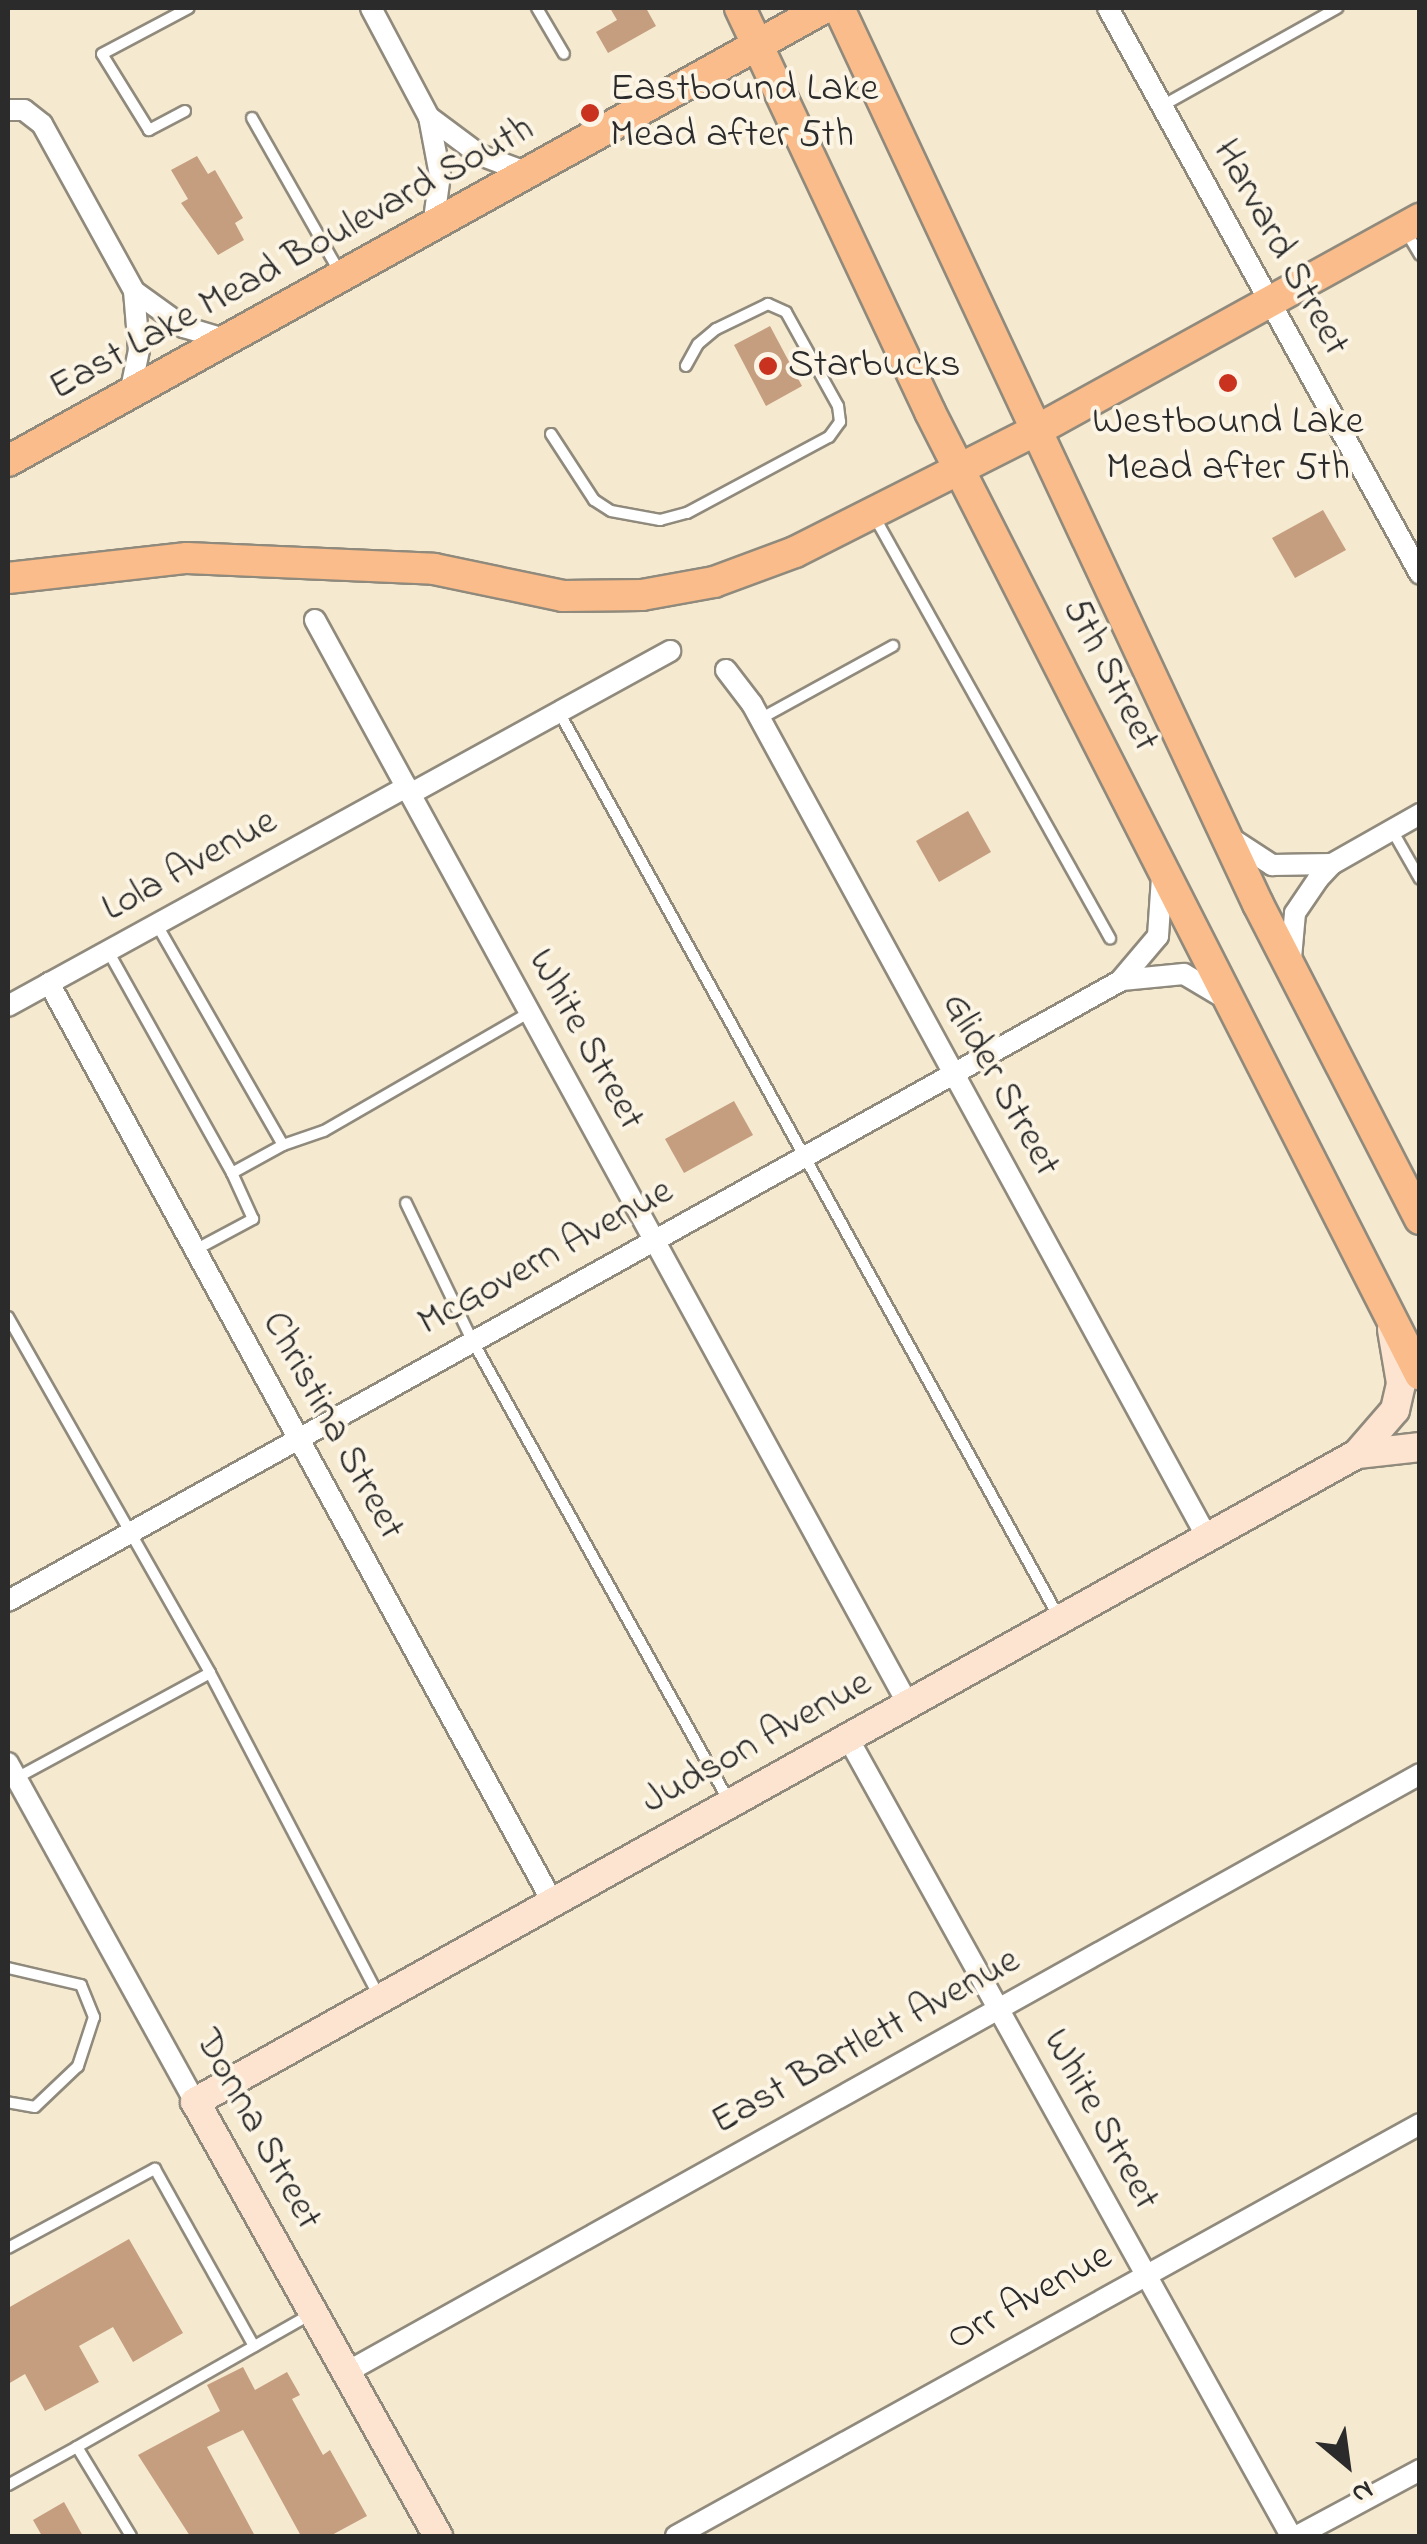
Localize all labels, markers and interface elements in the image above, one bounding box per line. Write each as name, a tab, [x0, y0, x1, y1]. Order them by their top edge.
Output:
place label: Eastbound Lake Mead after 5th	[610, 66, 878, 160]
marker: Eastbound Lake Mead after 5th	[579, 102, 601, 124]
street label: East Lake Mead Boulevard South	[41, 106, 543, 412]
street label: Harvard Street	[1201, 131, 1359, 365]
place label: Starbucks	[788, 342, 961, 390]
marker: Starbucks	[757, 355, 779, 377]
marker: Westbound Lake Mead after 5th	[1217, 372, 1239, 394]
place label: Westbound Lake Mead after 5th	[1092, 399, 1364, 493]
street label: 5th Street	[1051, 590, 1169, 760]
street label: Lola Avenue	[94, 798, 286, 934]
street label: White Street	[516, 941, 654, 1139]
street label: Glider Street	[930, 985, 1070, 1185]
street label: McGovern Avenue	[410, 1168, 682, 1348]
street label: Christina Street	[250, 1303, 414, 1549]
street label: Judson Avenue	[634, 1660, 880, 1826]
street label: East Bartlett Avenue	[703, 1937, 1029, 2147]
street label: Donna Street	[182, 2021, 332, 2239]
street label: White Street	[1031, 2021, 1169, 2219]
street label: Orr Avenue	[939, 2233, 1121, 2363]
north arrow	[1297, 2414, 1397, 2514]
text: N	[1344, 2468, 1380, 2513]

